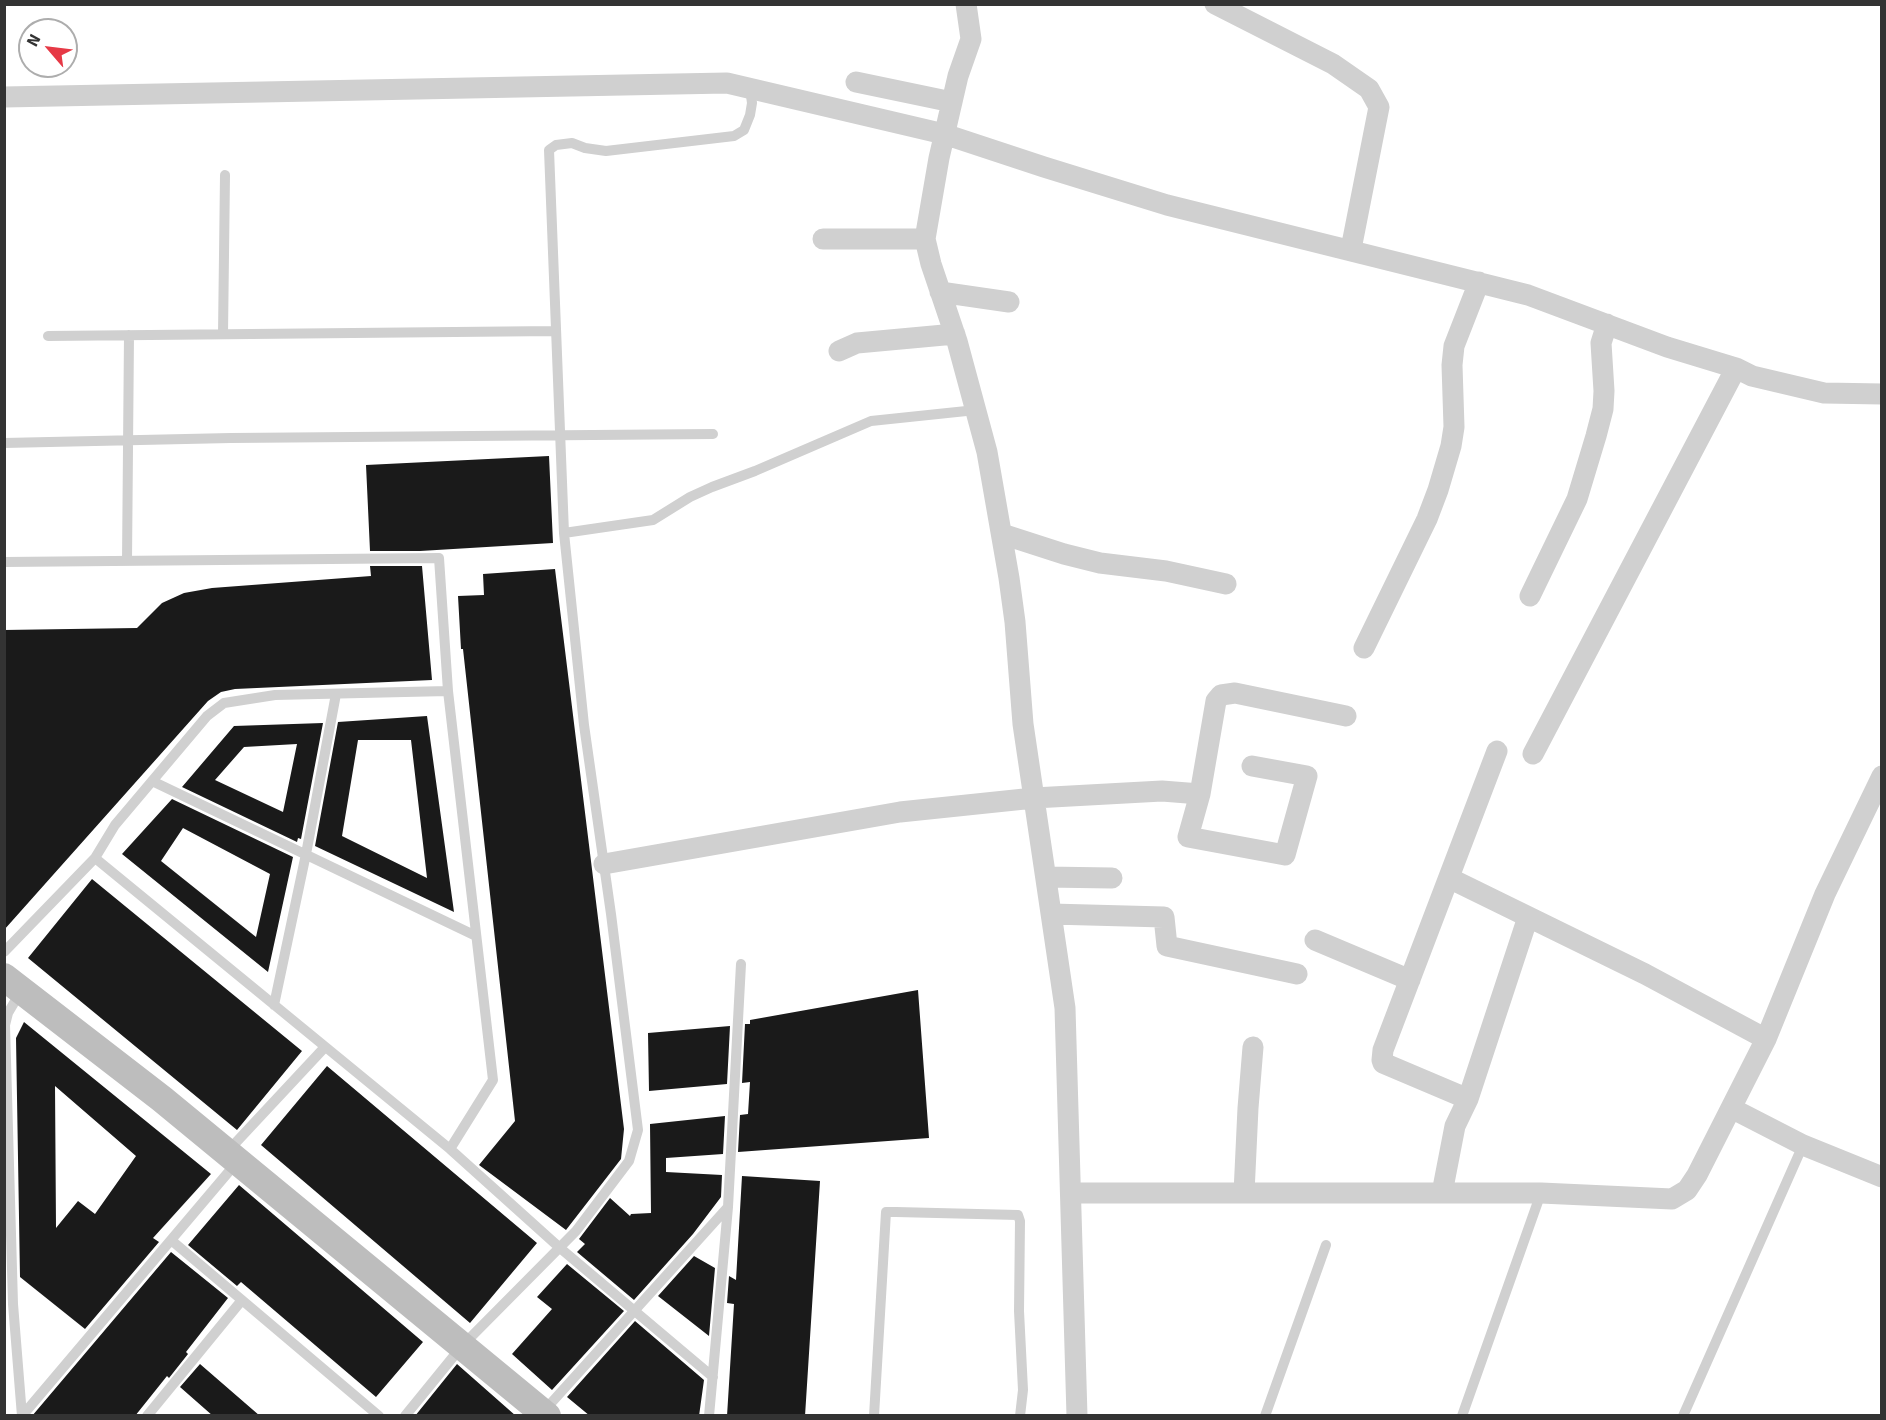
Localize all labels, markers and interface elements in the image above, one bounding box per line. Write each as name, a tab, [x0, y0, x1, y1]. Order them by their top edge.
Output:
north arrow	[18, 18, 78, 78]
text: N	[22, 31, 45, 50]

